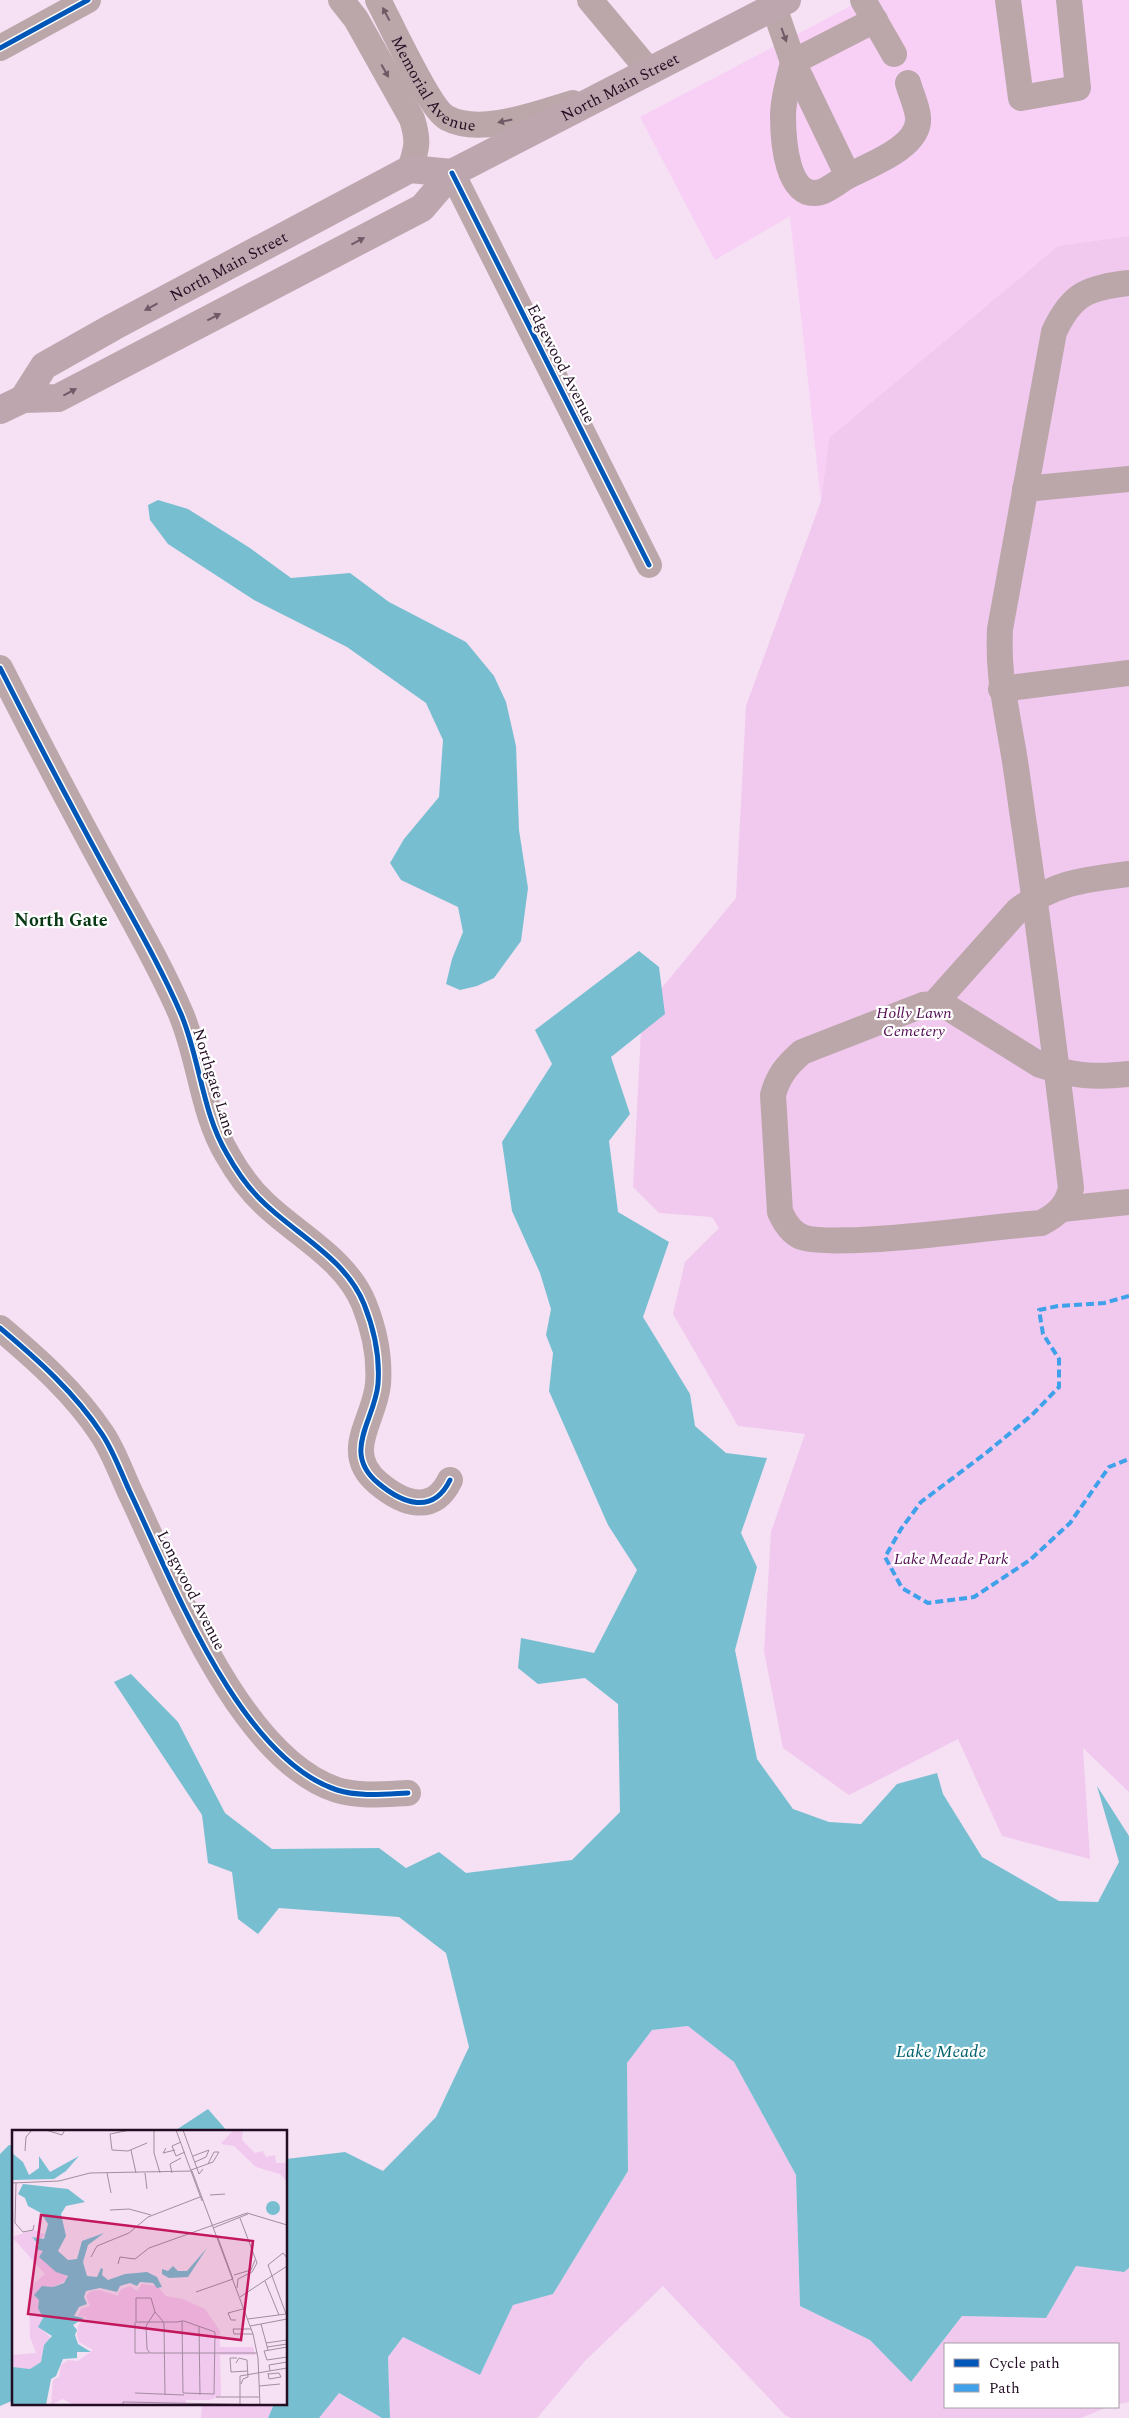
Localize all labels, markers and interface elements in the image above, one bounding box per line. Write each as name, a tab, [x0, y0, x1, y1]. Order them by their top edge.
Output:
one-way arrow	[382, 7, 390, 21]
one-way arrow	[780, 28, 788, 43]
street label: Memorial Avenue	[385, 32, 476, 138]
street label: North Main Street	[557, 47, 684, 128]
one-way arrow	[381, 63, 389, 78]
one-way arrow	[497, 117, 512, 125]
street label: North Main Street	[166, 225, 292, 308]
one-way arrow	[351, 237, 365, 246]
street label: Edgewood Avenue	[521, 300, 602, 427]
one-way arrow	[143, 303, 158, 311]
one-way arrow	[207, 313, 221, 321]
one-way arrow	[63, 388, 77, 396]
district label: North Gate	[14, 907, 108, 934]
park label: Holly Lawn Cemetery	[876, 1001, 952, 1043]
street label: Northgate Lane	[186, 1025, 242, 1139]
street label: Longwood Avenue	[150, 1526, 232, 1655]
park label: Lake Meade Park	[894, 1547, 1009, 1571]
water label: Lake Meade	[896, 2038, 986, 2065]
inset map	[12, 2130, 288, 2406]
legend	[944, 2343, 1119, 2408]
text: Cycle path	[989, 2352, 1060, 2375]
text: Path	[989, 2377, 1020, 2400]

